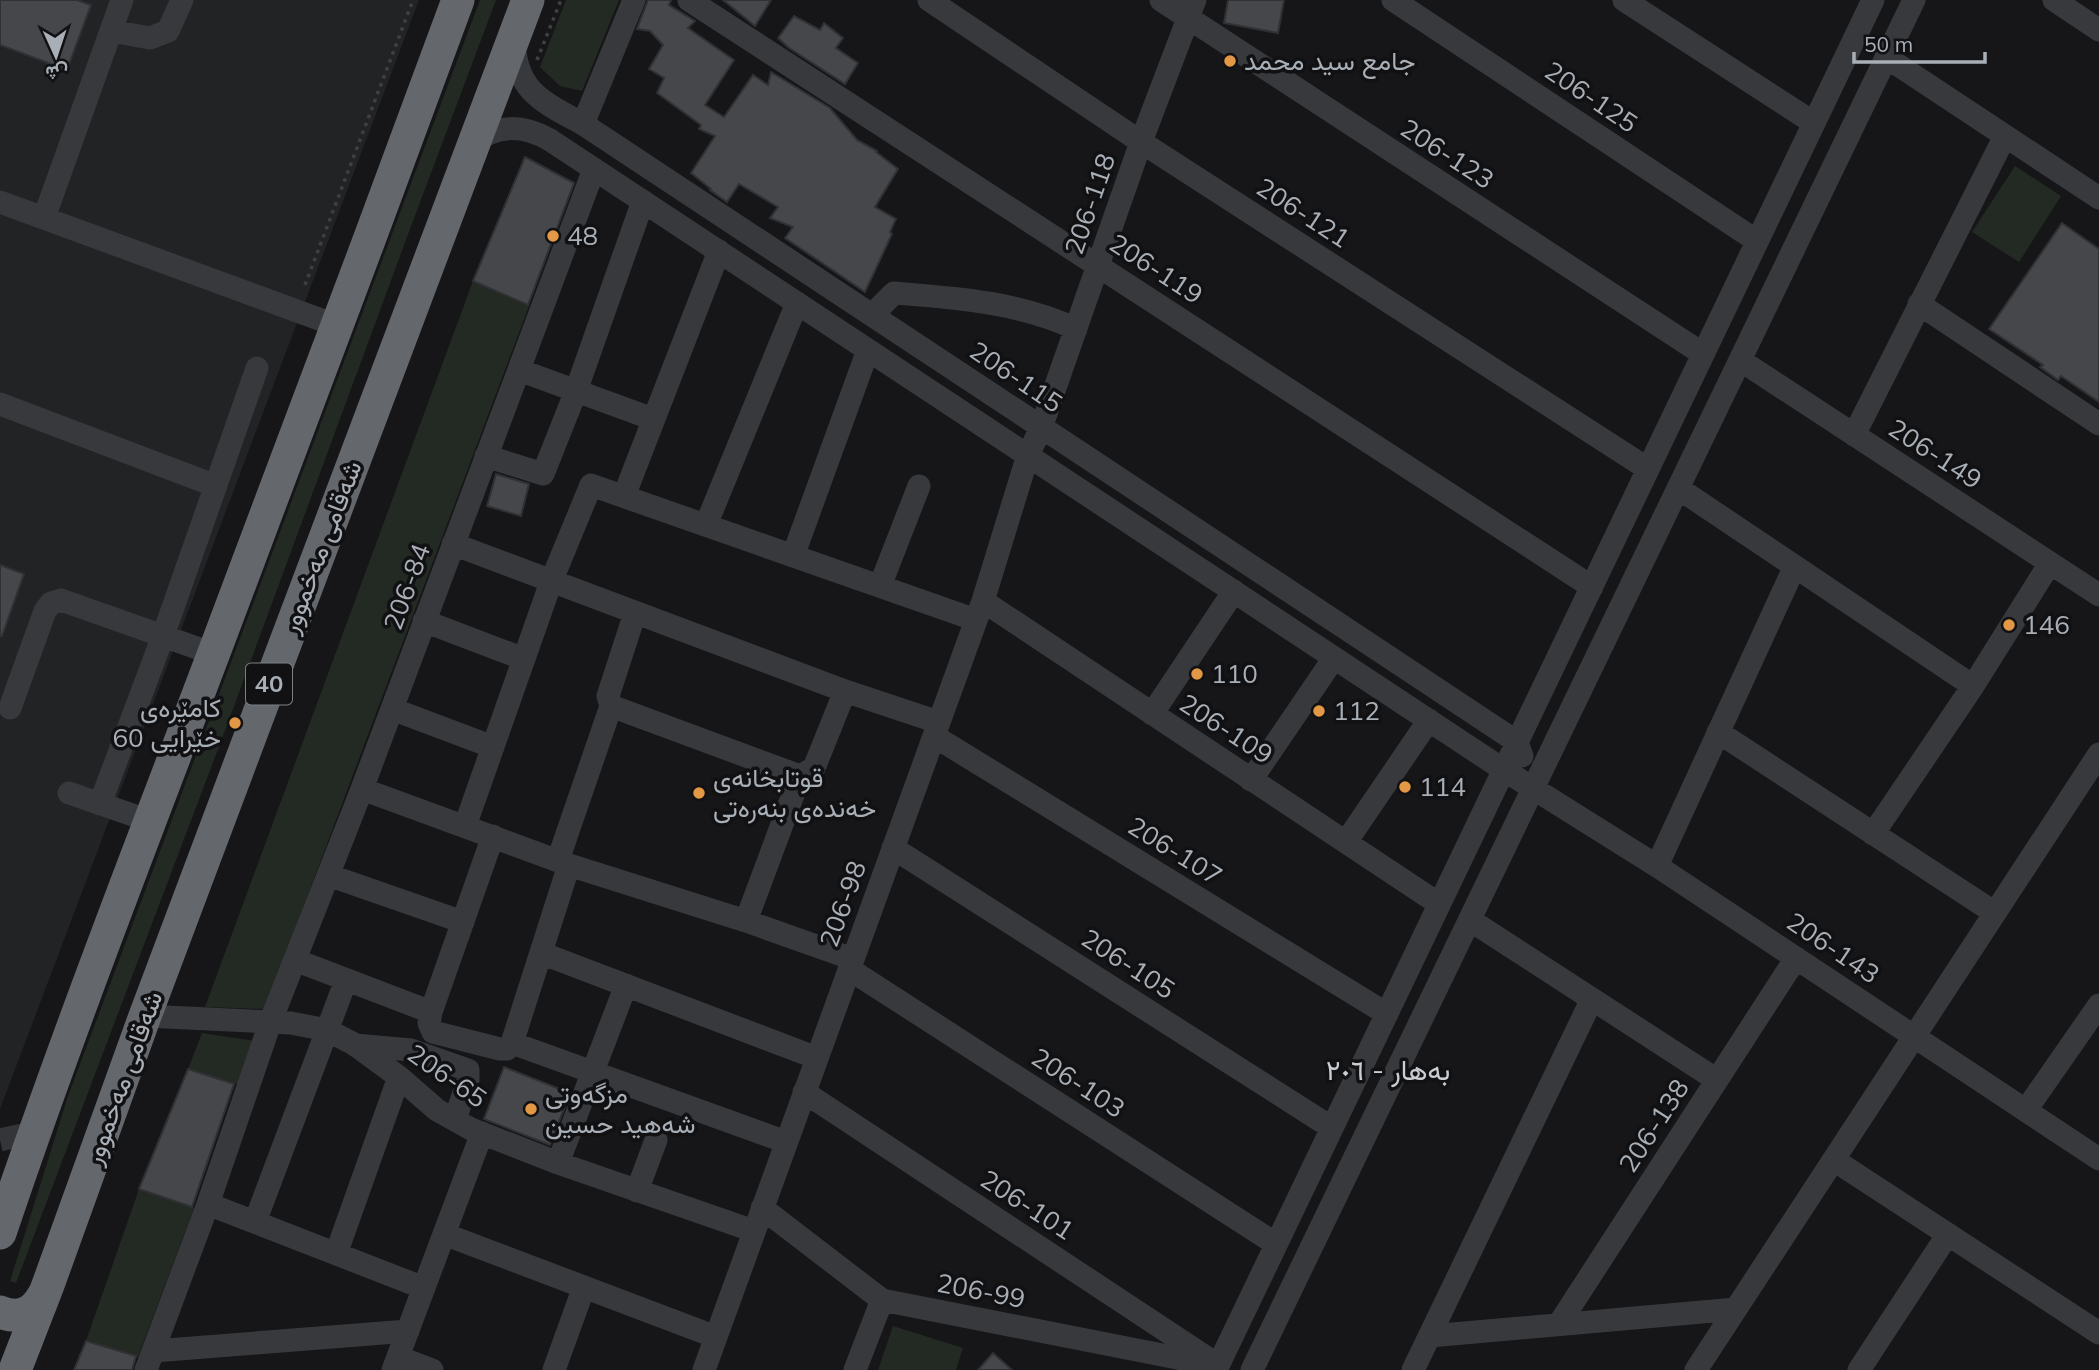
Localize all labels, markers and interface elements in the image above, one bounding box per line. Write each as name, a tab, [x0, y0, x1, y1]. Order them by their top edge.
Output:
north arrow	[21, 21, 91, 91]
scale bar	[1854, 21, 1985, 65]
text: 50 m	[1864, 31, 1913, 57]
place label: جامع سيد محمد	[1244, 44, 1415, 79]
marker: جامع سيد محمد	[1222, 53, 1238, 69]
street label: 206-125	[1539, 54, 1644, 140]
text: ش	[45, 60, 69, 86]
street label: 206-123	[1394, 111, 1500, 196]
street label: 206-118	[1057, 149, 1122, 259]
street label: 206-121	[1250, 170, 1356, 255]
place label: 48	[567, 219, 598, 252]
street label: 206-119	[1103, 226, 1209, 311]
marker: 48	[545, 228, 561, 244]
street label: 206-115	[964, 334, 1069, 420]
street label: 206-149	[1882, 411, 1988, 496]
street label: شەقامی مەخموور	[272, 456, 369, 639]
street label: 206-84	[376, 539, 437, 634]
place label: 146	[2023, 608, 2070, 641]
marker: 146	[2001, 617, 2017, 633]
place label: 110	[1211, 657, 1258, 690]
road number: 40	[246, 664, 292, 704]
marker: 110	[1189, 666, 1205, 682]
street label: 206-109	[1173, 686, 1279, 771]
place label: کامێرەی خێرایی 60	[112, 691, 221, 754]
place label: 112	[1333, 694, 1380, 727]
marker: 112	[1311, 703, 1327, 719]
marker: کامێرەی خێرایی 60	[227, 715, 243, 731]
place label: قوتابخانەی خەندەی بنەرەتی	[713, 761, 876, 824]
place label: 114	[1419, 770, 1466, 803]
marker: 114	[1397, 779, 1413, 795]
marker: قوتابخانەی خەندەی بنەرەتی	[691, 785, 707, 801]
street label: 206-107	[1122, 809, 1228, 892]
street label: 206-98	[812, 856, 873, 951]
street label: 206-143	[1781, 905, 1886, 991]
street label: 206-105	[1075, 921, 1181, 1006]
street label: شەقامی مەخموور	[75, 986, 169, 1170]
street label: 206-65	[401, 1037, 493, 1115]
street label: 206-103	[1025, 1040, 1131, 1125]
district label: بەهار - ٢٠٦	[1326, 1052, 1450, 1088]
street label: 206-138	[1611, 1073, 1696, 1179]
place label: مزگەوتی شەهید حسين	[545, 1077, 696, 1140]
marker: مزگەوتی شەهید حسين	[523, 1101, 539, 1117]
street label: 206-101	[974, 1162, 1080, 1247]
street label: 206-99	[934, 1266, 1028, 1315]

